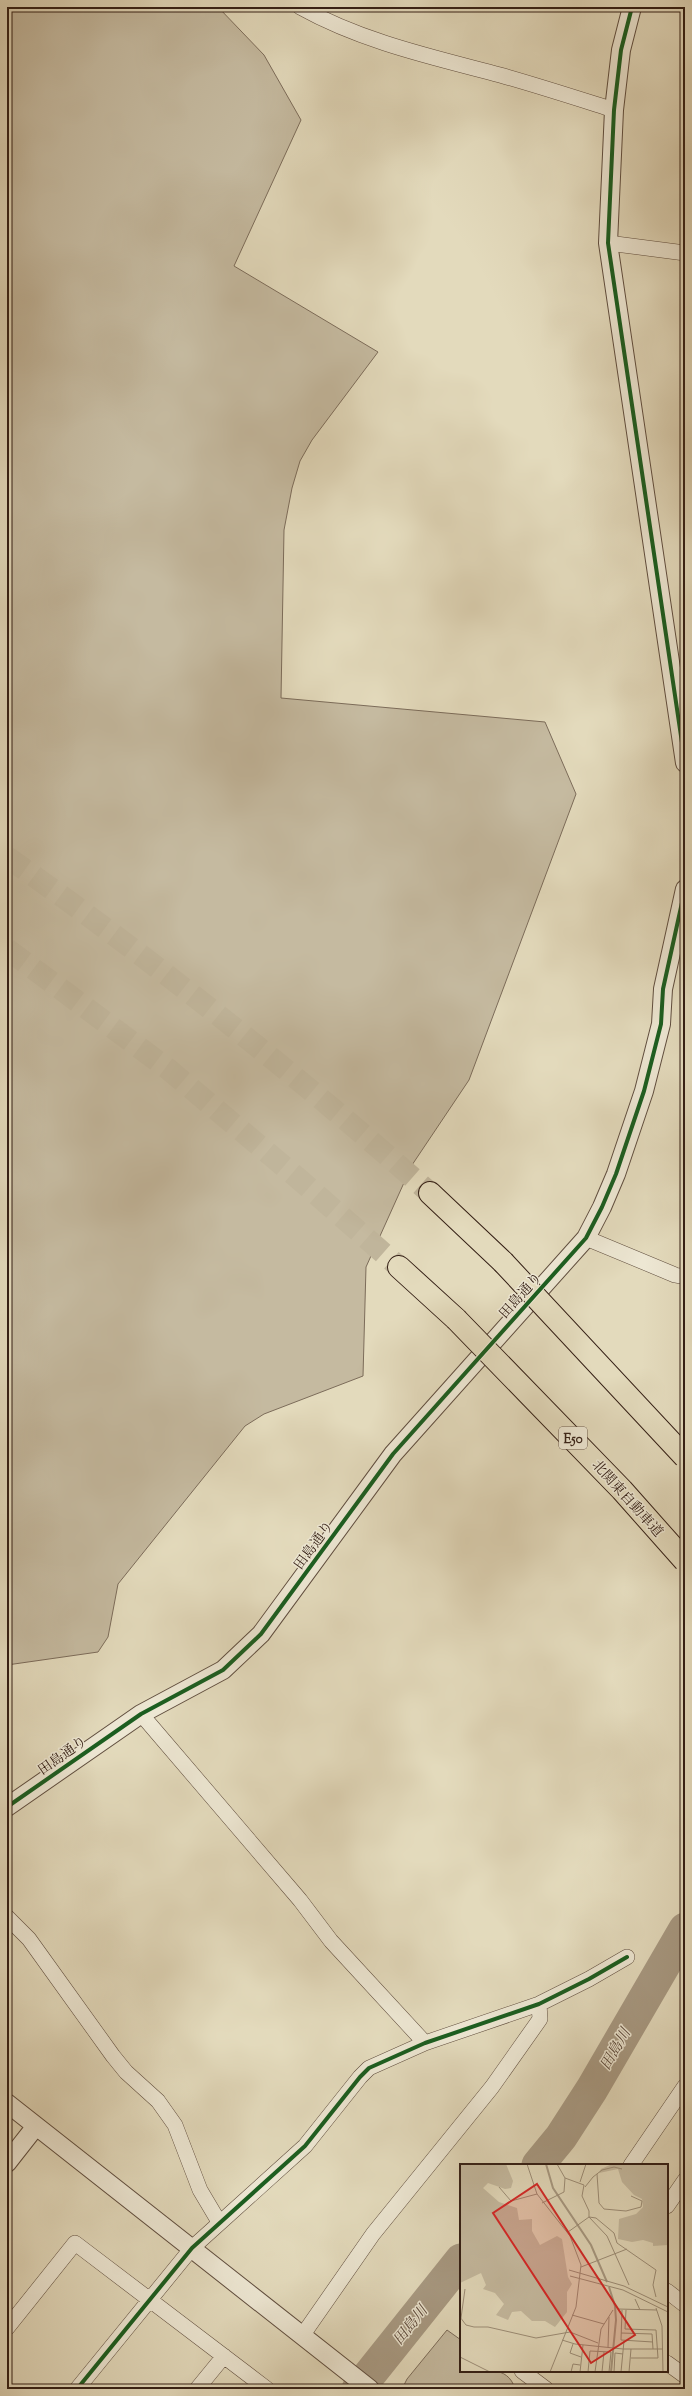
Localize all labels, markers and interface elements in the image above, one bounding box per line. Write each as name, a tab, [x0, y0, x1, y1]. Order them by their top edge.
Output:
street label: 田島通り	[495, 1269, 548, 1324]
road number: E50	[559, 1427, 587, 1449]
street label: 北関東自動車道	[586, 1456, 667, 1542]
street label: 田島通り	[290, 1518, 339, 1575]
street label: 田島通り	[34, 1732, 92, 1781]
water label: 田島川	[596, 2023, 638, 2074]
inset map	[460, 2164, 668, 2372]
water label: 田島川	[389, 2300, 435, 2350]

